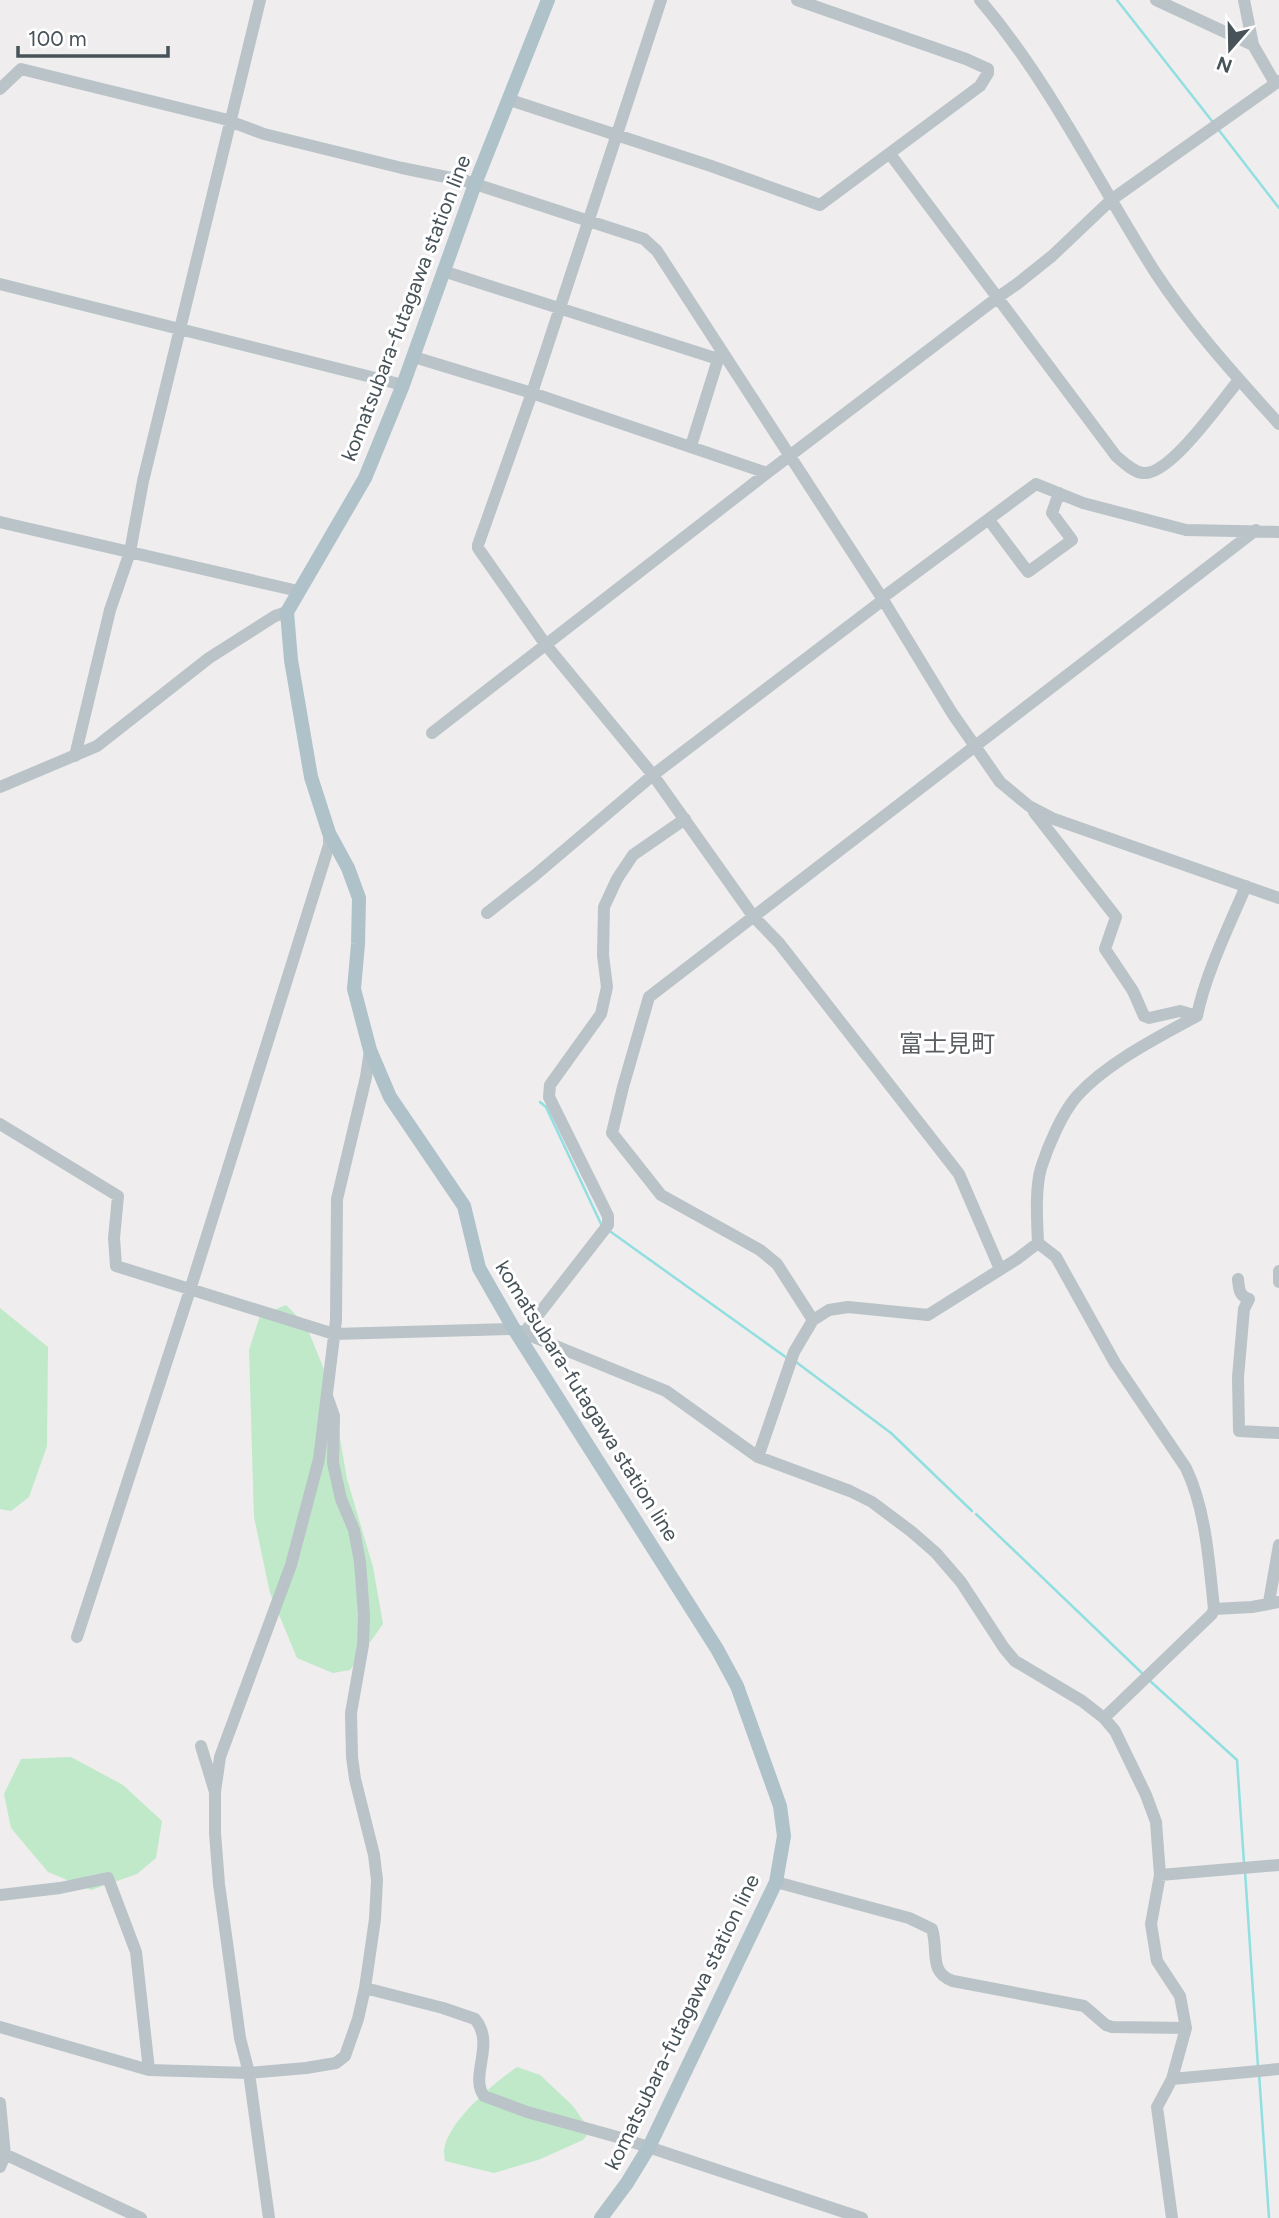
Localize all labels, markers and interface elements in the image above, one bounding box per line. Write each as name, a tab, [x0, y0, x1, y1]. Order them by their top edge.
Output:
scale bar	[18, 14, 168, 58]
north arrow	[1195, 14, 1265, 84]
text: 100 m	[28, 26, 87, 51]
text: N	[1214, 51, 1235, 78]
street label: komatsubara-futagawa station line	[335, 151, 476, 464]
district label: 富士見町	[899, 1029, 995, 1058]
street label: komatsubara-futagawa station line	[491, 1256, 684, 1545]
street label: komatsubara-futagawa station line	[599, 1870, 764, 2174]

